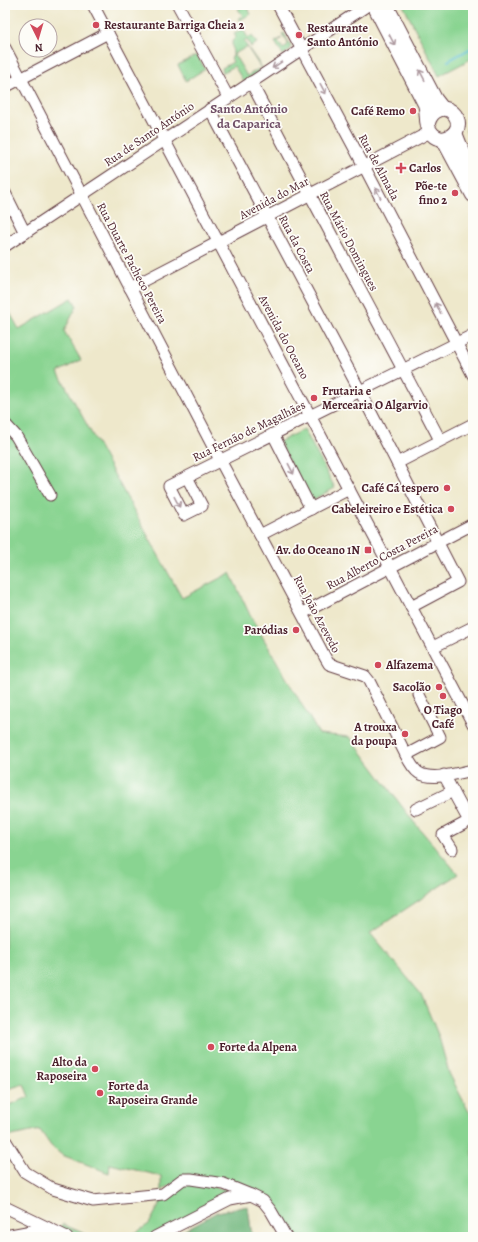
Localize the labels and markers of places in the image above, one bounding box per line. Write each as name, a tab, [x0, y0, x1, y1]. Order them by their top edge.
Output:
place label: Restaurante Barriga Cheia 2	[104, 17, 245, 33]
marker: Restaurante Barriga Cheia 2	[91, 20, 101, 30]
place label: Restaurante Santo António	[307, 20, 379, 50]
marker: Restaurante Santo António	[294, 30, 304, 40]
place label: Café Remo	[351, 103, 405, 119]
marker: Café Remo	[408, 106, 418, 116]
place label: Carlos	[409, 160, 441, 176]
marker: Carlos	[396, 163, 406, 173]
place label: Põe-te fino 2	[415, 178, 447, 208]
marker: Põe-te fino 2	[450, 188, 460, 198]
place label: Frutaria e Mercearia O Algarvio	[322, 383, 428, 413]
marker: Frutaria e Mercearia O Algarvio	[309, 393, 319, 403]
place label: Café Cá tespero	[362, 480, 439, 496]
marker: Café Cá tespero	[442, 483, 452, 493]
place label: Cabeleireiro e Estética	[331, 501, 443, 517]
marker: Cabeleireiro e Estética	[446, 504, 456, 514]
place label: Av. do Oceano 1N	[275, 542, 360, 558]
marker: Av. do Oceano 1N	[363, 545, 373, 555]
place label: Paródias	[244, 622, 288, 638]
marker: Paródias	[291, 625, 301, 635]
place label: Alfazema	[385, 657, 433, 673]
marker: Alfazema	[373, 660, 383, 670]
place label: Sacolão	[393, 679, 431, 695]
marker: Sacolão	[434, 682, 444, 692]
marker: O Tiago Café	[438, 691, 448, 701]
place label: O Tiago Café	[424, 702, 462, 732]
place label: A trouxa da poupa	[351, 719, 397, 749]
marker: A trouxa da poupa	[400, 729, 410, 739]
place label: Forte da Alpena	[219, 1039, 297, 1055]
marker: Forte da Alpena	[206, 1042, 216, 1052]
place label: Alto da Raposeira	[36, 1054, 87, 1084]
marker: Alto da Raposeira	[90, 1064, 100, 1074]
place label: Forte da Raposeira Grande	[108, 1078, 198, 1108]
marker: Forte da Raposeira Grande	[95, 1088, 105, 1098]

